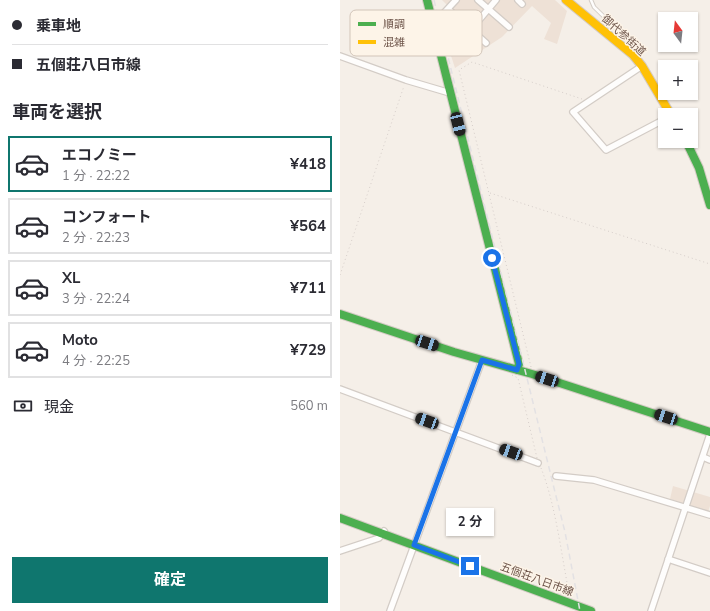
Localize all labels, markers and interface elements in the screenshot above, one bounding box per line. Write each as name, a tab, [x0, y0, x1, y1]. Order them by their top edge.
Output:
legend	[350, 10, 482, 56]
street label: 御代参街道	[597, 11, 649, 59]
north arrow	[658, 12, 698, 52]
map controls	[658, 12, 698, 148]
text: 乗車地	[36, 16, 81, 36]
text: 順調	[383, 17, 405, 32]
text: 混雑	[383, 35, 405, 50]
text: 五個荘八日市線	[36, 55, 141, 75]
button: +	[658, 60, 698, 100]
text: 車両を選択	[12, 100, 102, 124]
button: −	[658, 108, 698, 148]
car	[449, 111, 467, 137]
text: エコノミー	[62, 145, 137, 165]
icon: car	[14, 146, 50, 182]
text: ¥418	[290, 154, 326, 174]
text: 1 分 · 22:22	[62, 167, 130, 185]
text: コンフォート	[62, 207, 152, 227]
icon: car	[14, 208, 50, 244]
text: ¥564	[290, 216, 326, 236]
text: 2 分 · 22:23	[62, 229, 130, 247]
route start	[483, 249, 501, 267]
text: XL	[62, 268, 81, 288]
icon: car	[14, 270, 50, 306]
text: ¥711	[290, 278, 326, 298]
text: 3 分 · 22:24	[62, 290, 130, 308]
text: Moto	[62, 330, 98, 350]
icon: car	[14, 332, 50, 368]
car	[414, 334, 440, 352]
text: ¥729	[290, 340, 326, 360]
text: 4 分 · 22:25	[62, 352, 130, 370]
car	[534, 370, 560, 388]
icon: cash	[12, 395, 34, 417]
text: 現金	[44, 397, 74, 417]
text: 560 m	[290, 397, 328, 415]
car	[653, 408, 679, 426]
car	[414, 411, 440, 431]
car	[498, 442, 524, 462]
callout: 2 分	[446, 508, 494, 536]
text: 2 分	[458, 513, 482, 531]
button: 確定	[12, 557, 328, 603]
route end	[461, 557, 479, 575]
street label: 五個荘八日市線	[498, 559, 576, 600]

